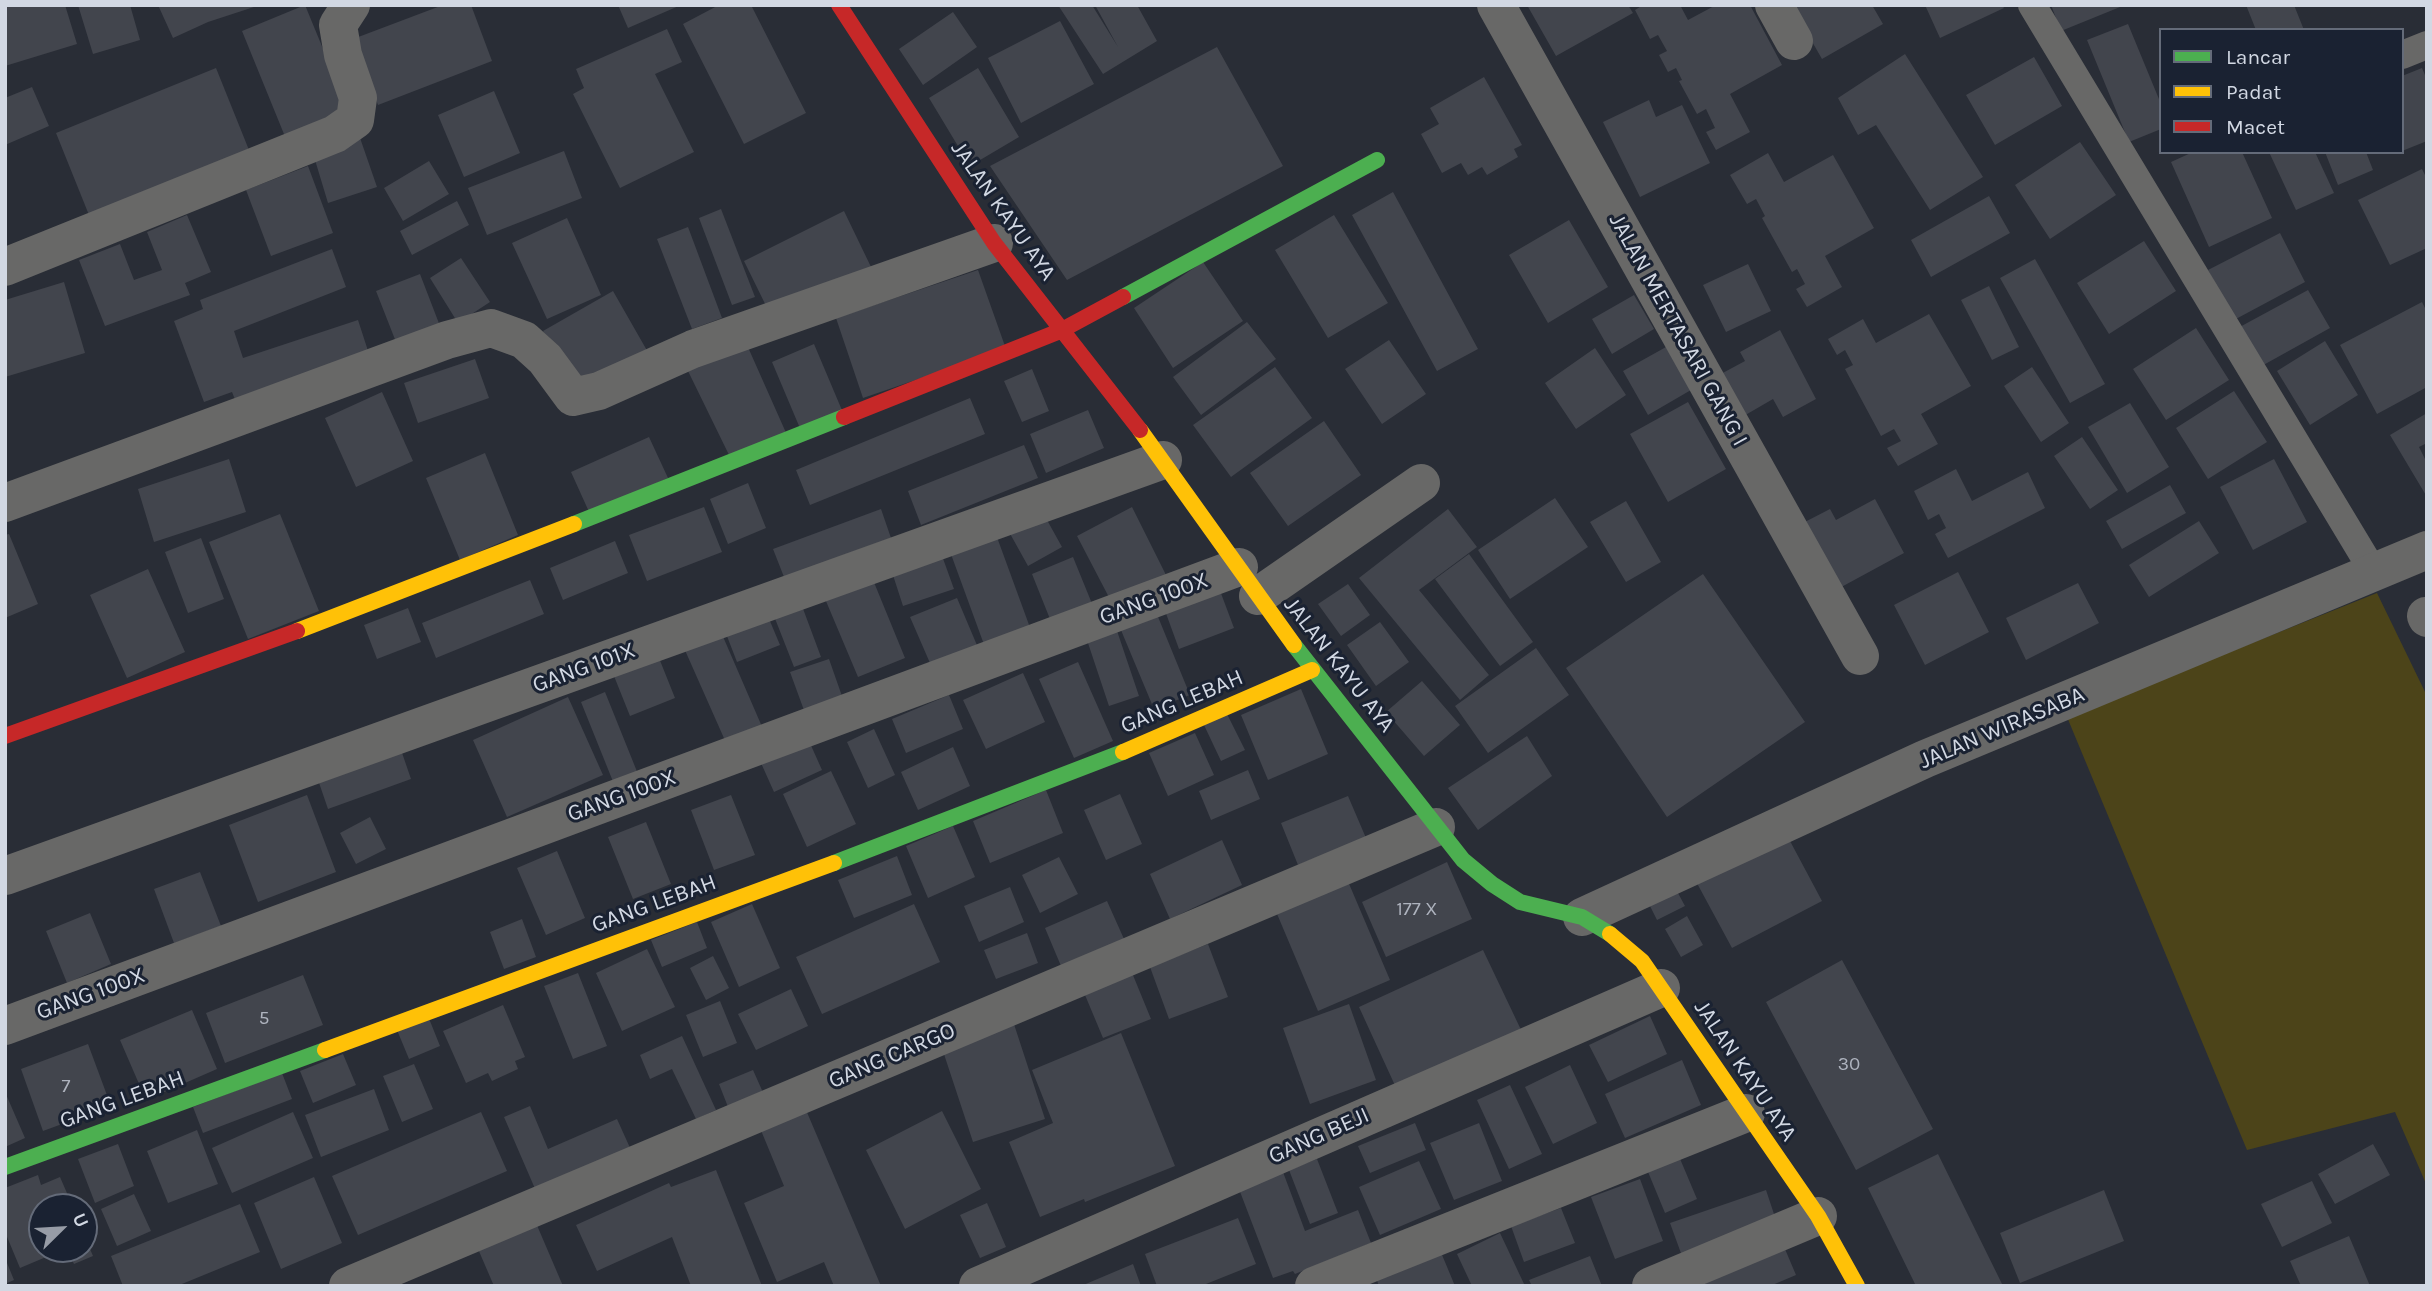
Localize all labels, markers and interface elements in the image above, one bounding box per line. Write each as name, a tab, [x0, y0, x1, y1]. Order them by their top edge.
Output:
legend	[2159, 28, 2404, 154]
text: Lancar	[2226, 45, 2290, 69]
text: Padat	[2226, 80, 2281, 104]
text: Macet	[2226, 115, 2285, 139]
street label: JALAN KAYU AYA	[945, 136, 1061, 286]
street label: JALAN MERTASARI GANG I	[1603, 209, 1753, 451]
street label: GANG 100X	[1096, 567, 1212, 631]
street label: JALAN KAYU AYA	[1278, 592, 1400, 738]
street label: GANG 101X	[529, 637, 639, 699]
street label: GANG LEBAH	[1117, 664, 1247, 740]
street label: JALAN WIRASABA	[1915, 681, 2089, 775]
street label: GANG 100X	[564, 764, 680, 828]
street label: GANG LEBAH	[588, 869, 720, 939]
house number: 177 X	[1397, 899, 1437, 921]
street label: GANG 100X	[33, 962, 149, 1026]
street label: JALAN KAYU AYA	[1688, 995, 1802, 1147]
house number: 5	[259, 1008, 269, 1030]
street label: GANG CARGO	[824, 1017, 960, 1095]
house number: 30	[1838, 1054, 1860, 1076]
street label: GANG LEBAH	[56, 1065, 188, 1135]
house number: 7	[62, 1076, 70, 1098]
street label: GANG BEJI	[1265, 1102, 1373, 1170]
north arrow	[28, 1193, 98, 1263]
text: U	[68, 1210, 93, 1231]

